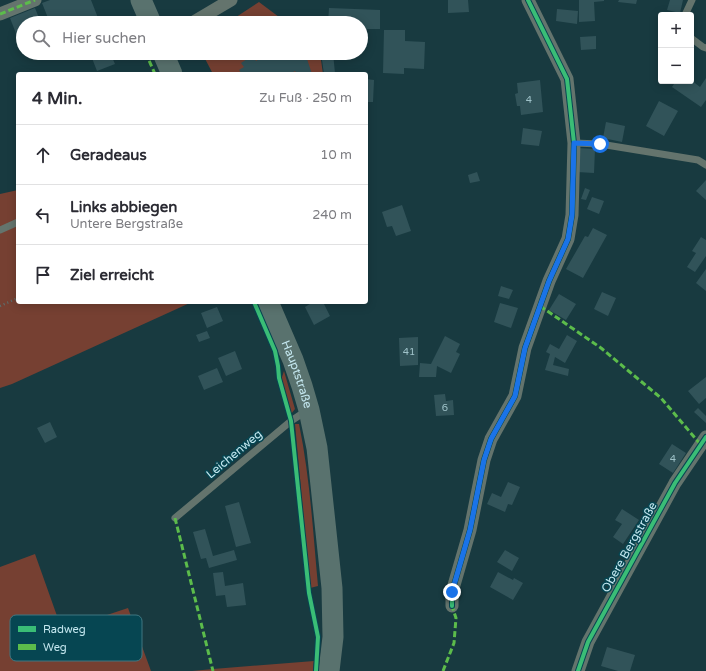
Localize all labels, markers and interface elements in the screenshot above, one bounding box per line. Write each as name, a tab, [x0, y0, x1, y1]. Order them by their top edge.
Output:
map controls	[658, 12, 694, 84]
button: +	[658, 12, 694, 48]
search box	[16, 16, 368, 60]
icon: search	[30, 27, 52, 49]
text: Hier suchen	[62, 29, 146, 47]
button: −	[658, 48, 694, 84]
text: 4 Min.	[32, 88, 82, 109]
text: Zu Fuß · 250 m	[259, 90, 352, 106]
house number: 4	[526, 94, 532, 106]
route start	[591, 135, 609, 153]
icon: ahead	[32, 144, 54, 166]
text: Geradeaus	[70, 146, 147, 164]
text: 10 m	[320, 147, 352, 163]
text: Links abbiegen	[70, 198, 177, 216]
icon: left	[32, 204, 54, 226]
text: 240 m	[312, 207, 352, 223]
text: Untere Bergstraße	[70, 216, 183, 232]
icon: arrive	[32, 264, 54, 286]
text: Ziel erreicht	[70, 266, 154, 284]
street label: Hauptstraße	[278, 338, 315, 410]
house number: 41	[403, 346, 415, 358]
house number: 6	[442, 402, 448, 414]
street label: Leichenweg	[203, 427, 265, 481]
house number: 4	[670, 453, 676, 465]
street label: Obere Bergstraße	[598, 499, 660, 595]
route end	[443, 583, 461, 601]
legend	[10, 615, 142, 661]
text: Radweg	[43, 623, 86, 636]
text: Weg	[43, 641, 67, 654]

